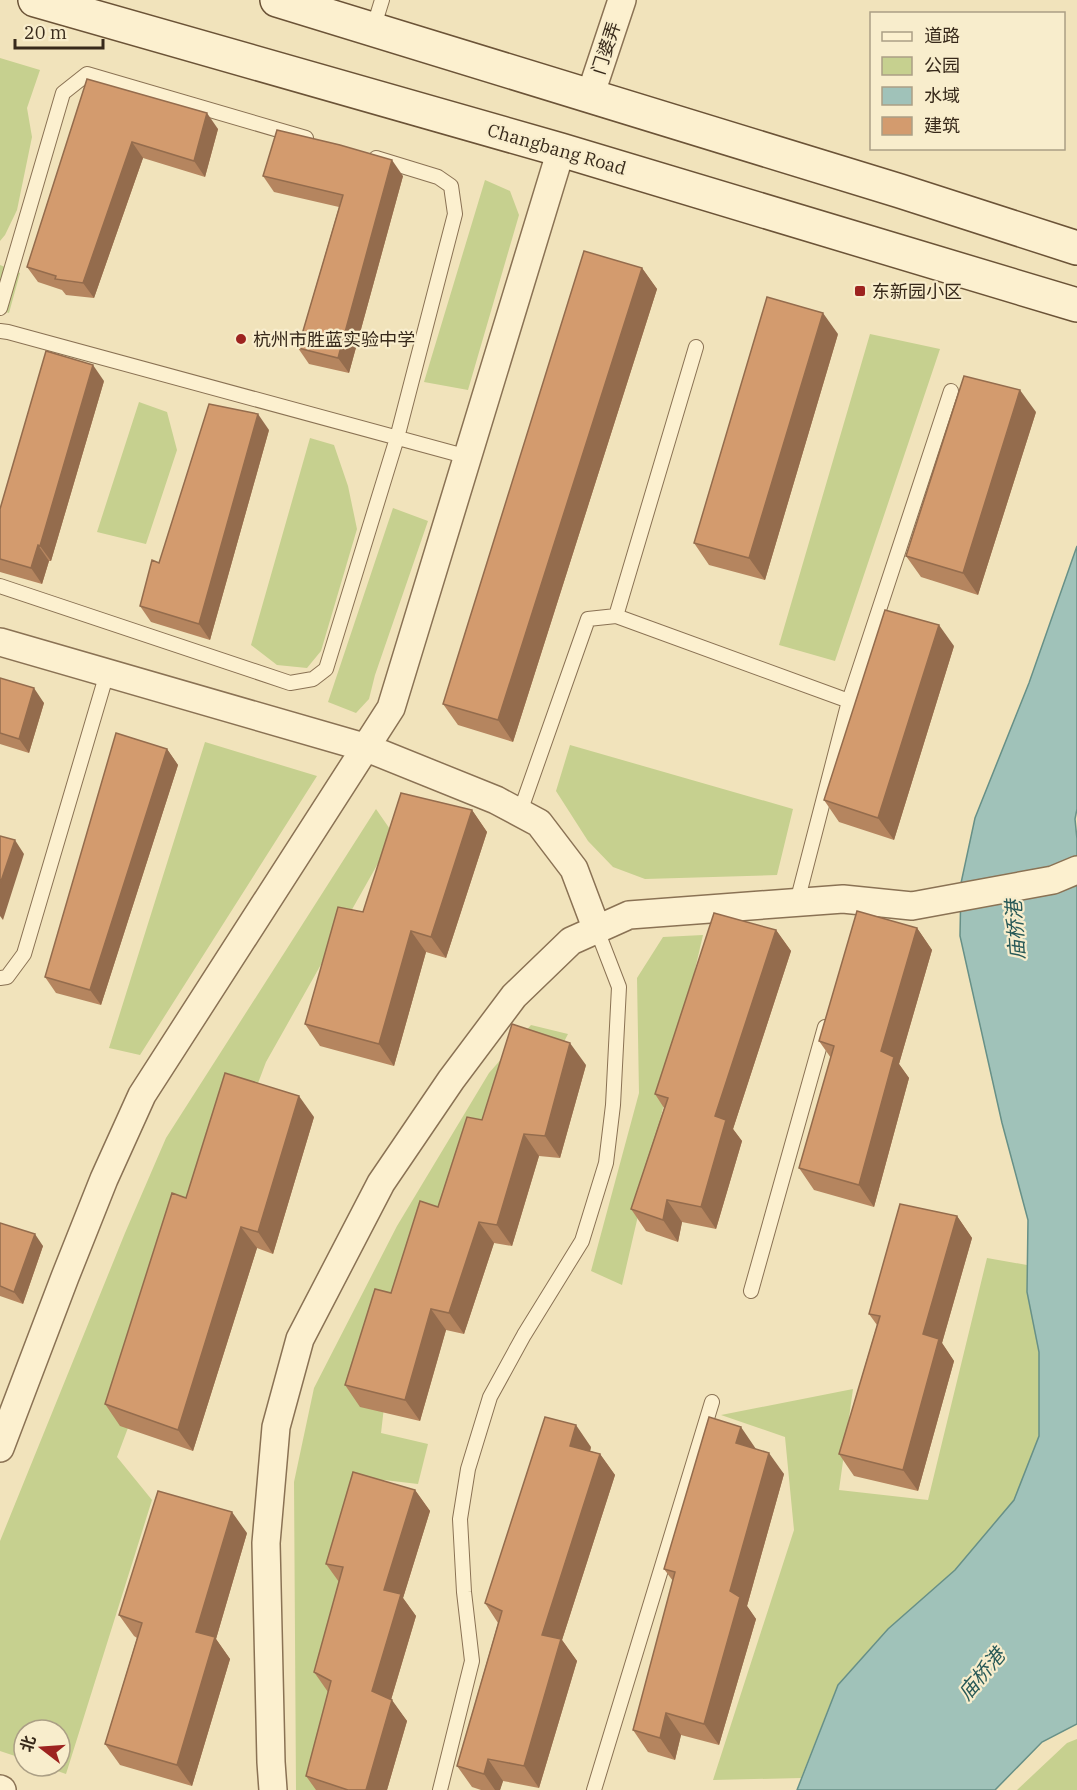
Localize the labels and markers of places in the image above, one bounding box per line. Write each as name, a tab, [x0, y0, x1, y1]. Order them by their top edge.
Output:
place label: 东新园小区	[872, 280, 962, 303]
marker: 东新园小区	[853, 284, 867, 298]
place label: 杭州市胜蓝实验中学	[253, 328, 415, 351]
marker: 杭州市胜蓝实验中学	[234, 332, 248, 346]

